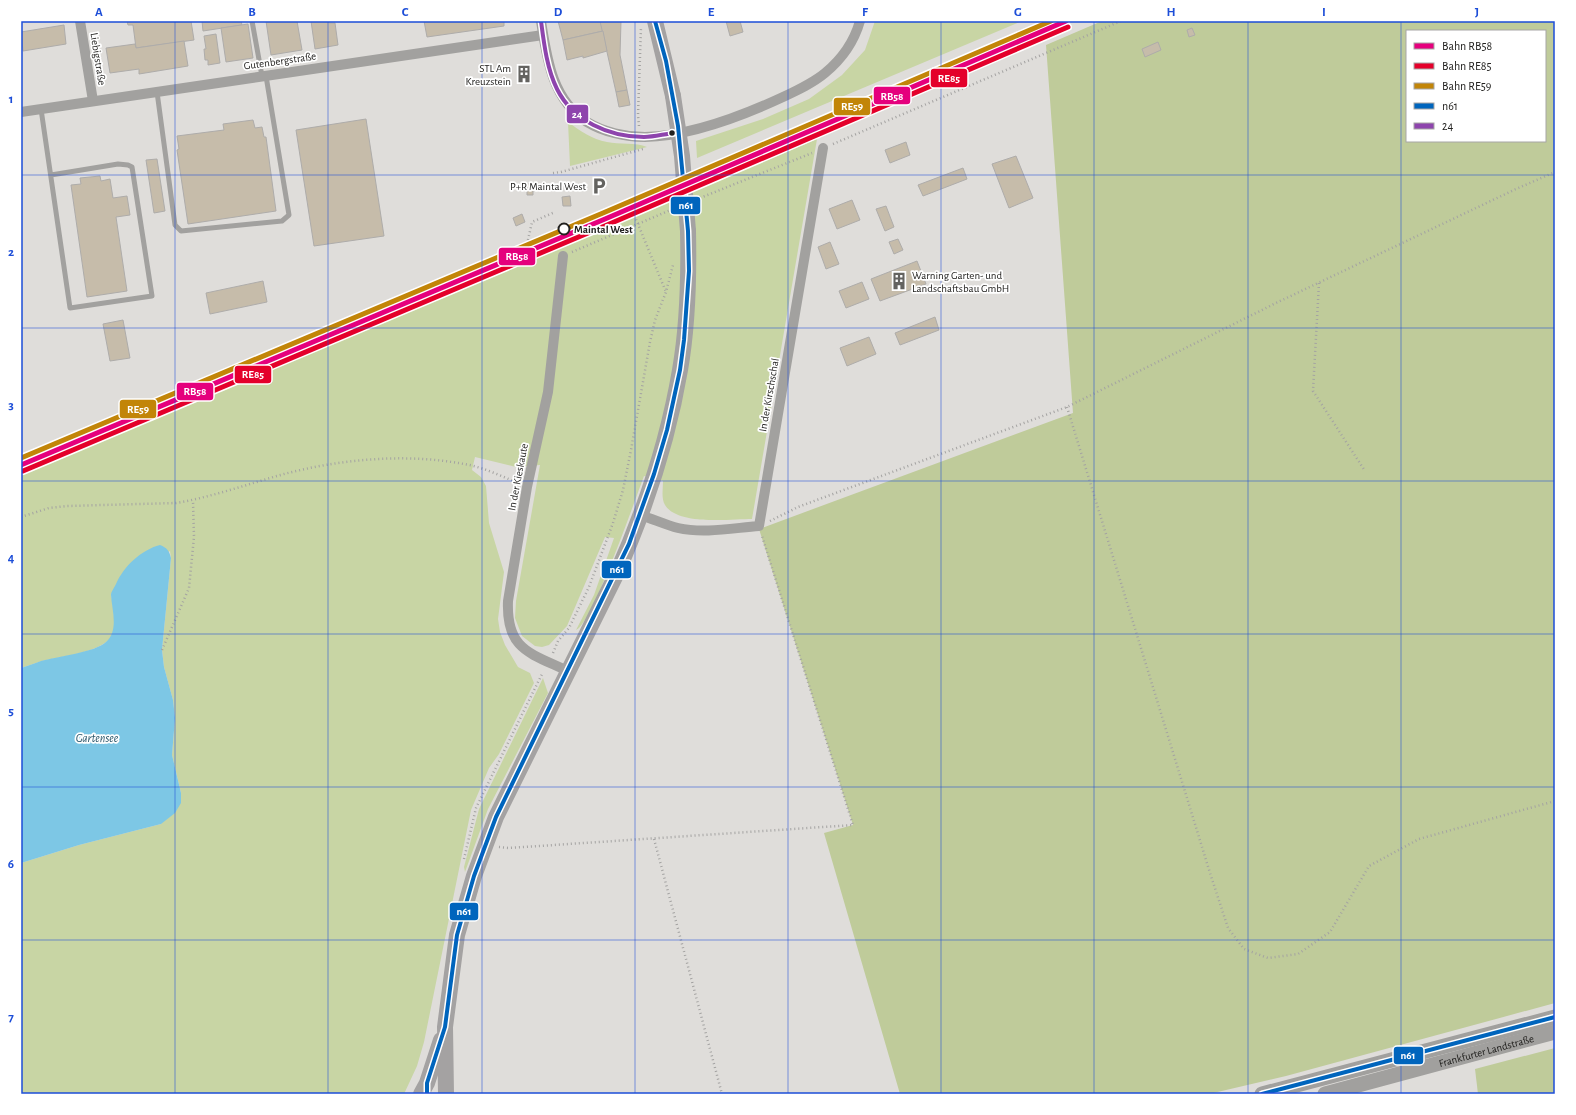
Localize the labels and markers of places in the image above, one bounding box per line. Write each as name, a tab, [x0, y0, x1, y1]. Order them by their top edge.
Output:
place label: STL Am Kreuzstein	[466, 63, 511, 87]
building icon: STL Am Kreuzstein	[514, 64, 534, 84]
unlabelled marker	[667, 128, 677, 138]
parking icon: P+R Maintal West	[589, 176, 609, 196]
place label: P+R Maintal West	[510, 181, 586, 192]
marker: Maintal West	[557, 222, 571, 236]
place label: Maintal West	[574, 224, 633, 235]
place label: Warning Garten- und Landschaftsbau GmbH	[912, 270, 1009, 294]
building icon: Warning Garten- und Landschaftsbau GmbH	[889, 271, 909, 291]

